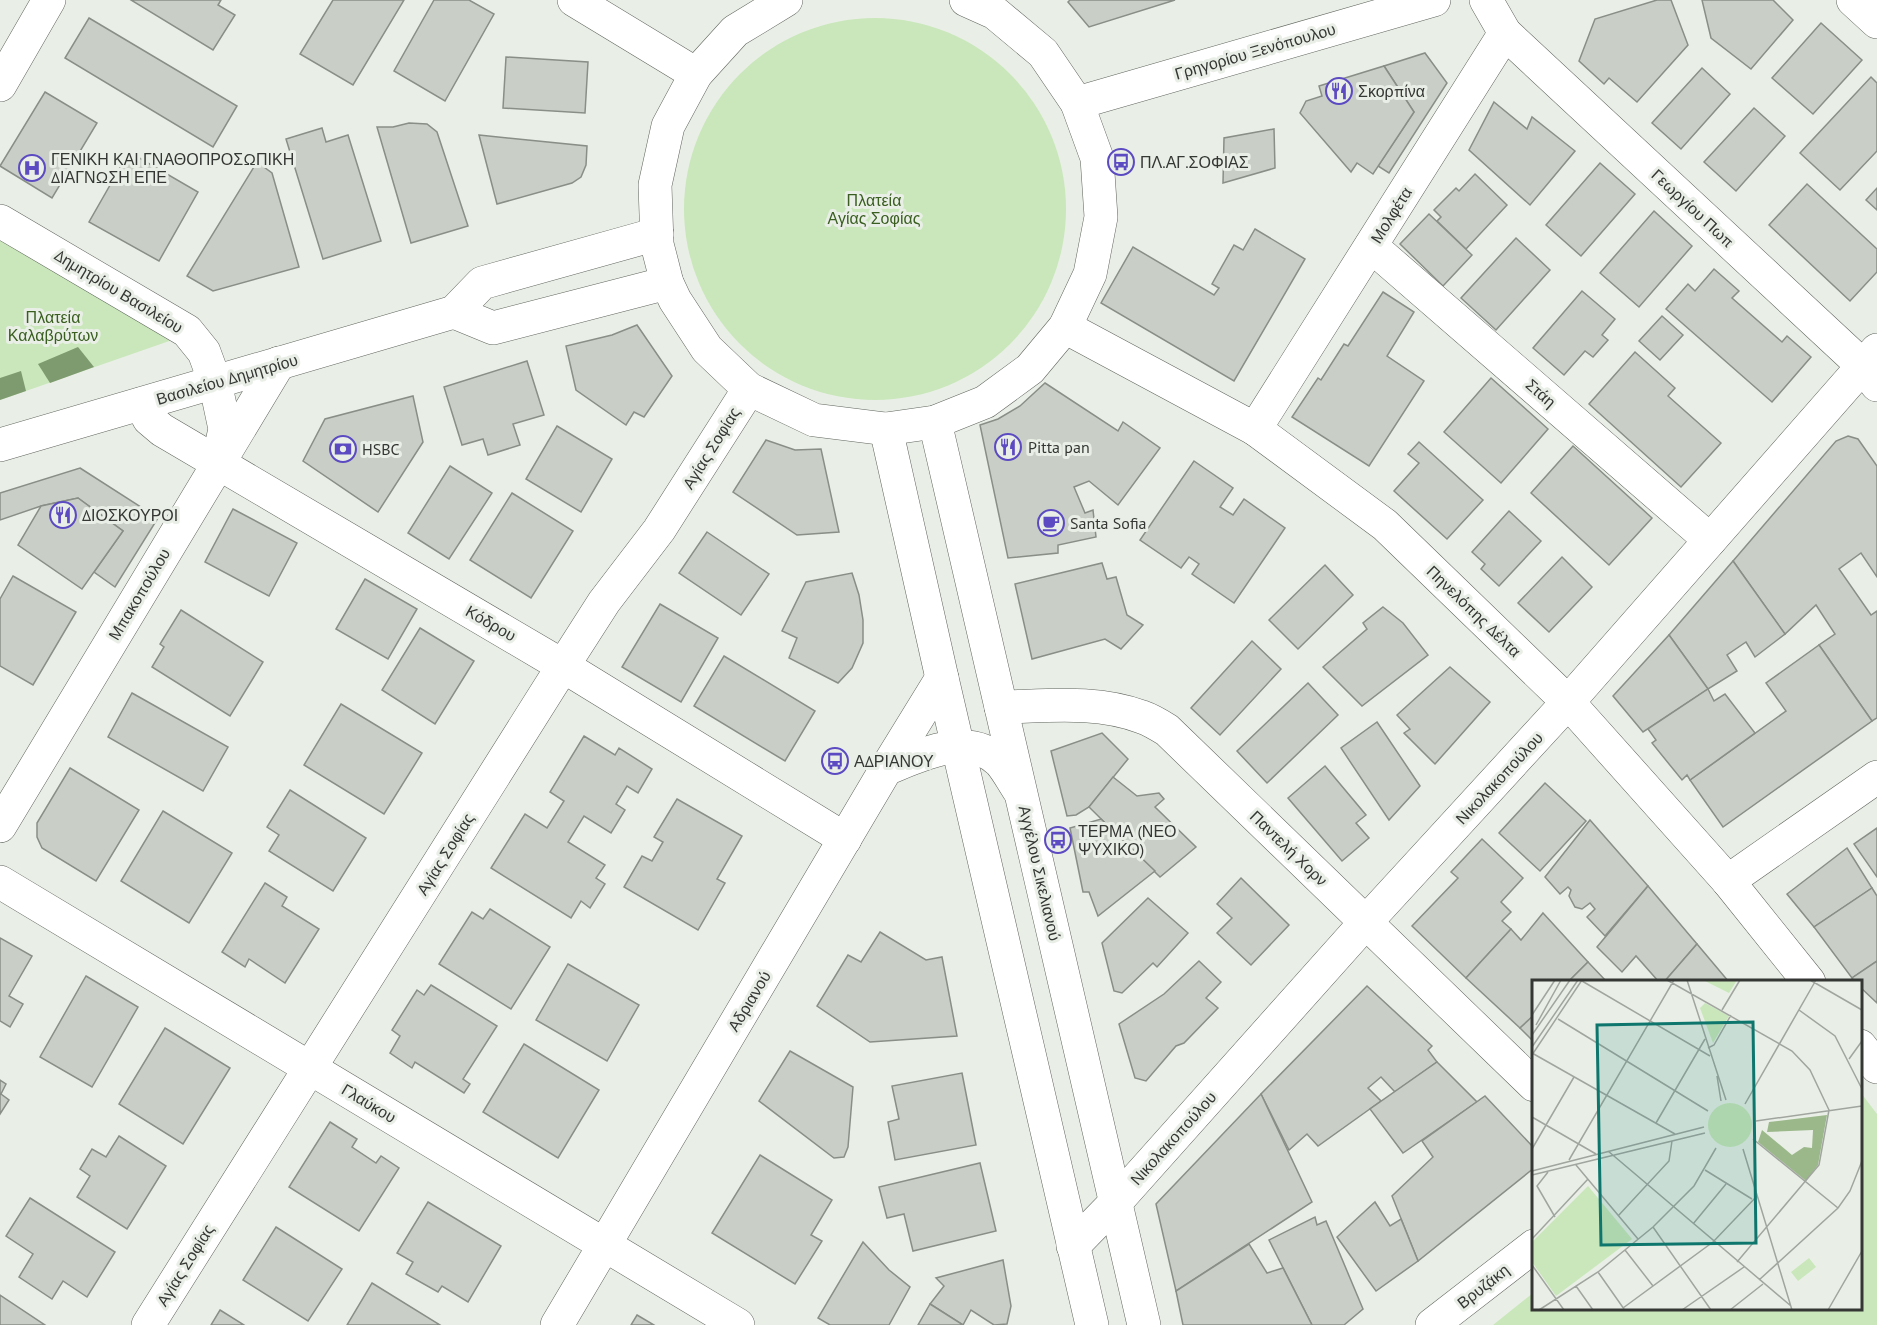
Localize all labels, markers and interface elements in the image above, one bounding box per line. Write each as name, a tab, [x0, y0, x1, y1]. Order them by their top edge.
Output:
street label: Γρηγορίου Ξενόπουλου	[1172, 18, 1338, 84]
restaurant icon: Σκορπίνα	[1324, 76, 1354, 106]
place label: Σκορπίνα	[1358, 81, 1425, 101]
bus stop icon: ΠΛ.ΑΓ.ΣΟΦΙΑΣ	[1106, 147, 1136, 177]
place label: ΓΕΝΙΚΗ ΚΑΙ ΓΝΑΘΟΠΡΟΣΩΠΙΚΗ ΔΙΑΓΝΩΣΗ ΕΠΕ	[51, 149, 294, 187]
place label: ΠΛ.ΑΓ.ΣΟΦΙΑΣ	[1140, 152, 1249, 172]
hospital icon: ΓΕΝΙΚΗ ΚΑΙ ΓΝΑΘΟΠΡΟΣΩΠΙΚΗ ΔΙΑΓΝΩΣΗ ΕΠΕ	[17, 153, 47, 183]
street label: Γεωργίου Πωπ	[1648, 165, 1738, 251]
street label: Μολφέτα	[1366, 183, 1416, 247]
park label: Πλατεία Αγίας Σοφίας	[828, 190, 921, 228]
street label: Δημητρίου Βασιλείου	[51, 245, 187, 337]
park label: Πλατεία Καλαβρύτων	[8, 307, 98, 345]
street label: Βασιλείου Δημητρίου	[154, 349, 300, 409]
street label: Στάη	[1522, 375, 1560, 411]
street label: Αγίας Σοφίας	[678, 403, 744, 493]
restaurant icon: Pitta pan	[993, 432, 1023, 462]
bank icon: HSBC	[328, 434, 358, 464]
place label: Pitta pan	[1028, 437, 1090, 457]
place label: HSBC	[362, 439, 400, 459]
restaurant icon: ΔΙΟΣΚΟΥΡΟΙ	[48, 500, 78, 530]
place label: ΔΙΟΣΚΟΥΡΟΙ	[82, 505, 178, 525]
cafe icon: Santa Sofia	[1036, 508, 1066, 538]
place label: Santa Sofia	[1070, 513, 1146, 533]
street label: Μπακοπούλου	[104, 544, 174, 644]
street label: Πηνελόπης Δέλτα	[1423, 561, 1525, 661]
street label: Κόδρου	[462, 601, 520, 645]
street label: Νικολακοπούλου	[1451, 728, 1547, 828]
bus stop icon: ΑΔΡΙΑΝΟΥ	[820, 746, 850, 776]
place label: ΑΔΡΙΑΝΟΥ	[854, 751, 934, 771]
street label: Αγγέλου Σικελιανού	[1015, 803, 1065, 943]
street label: Παντελή Χορν	[1246, 806, 1332, 890]
street label: Αγίας Σοφίας	[412, 809, 478, 899]
place label: ΤΕΡΜΑ (ΝΕΟ ΨΥΧΙΚΟ)	[1078, 821, 1177, 859]
bus stop icon: ΤΕΡΜΑ (ΝΕΟ ΨΥΧΙΚΟ)	[1043, 825, 1073, 855]
street label: Αδριανού	[723, 967, 775, 1035]
inset map	[1532, 980, 1862, 1310]
street label: Γλαύκου	[338, 1079, 400, 1127]
street label: Νικολακοπούλου	[1126, 1087, 1220, 1189]
street label: Αγίας Σοφίας	[152, 1220, 218, 1310]
street label: Βρυζάκη	[1453, 1259, 1513, 1313]

